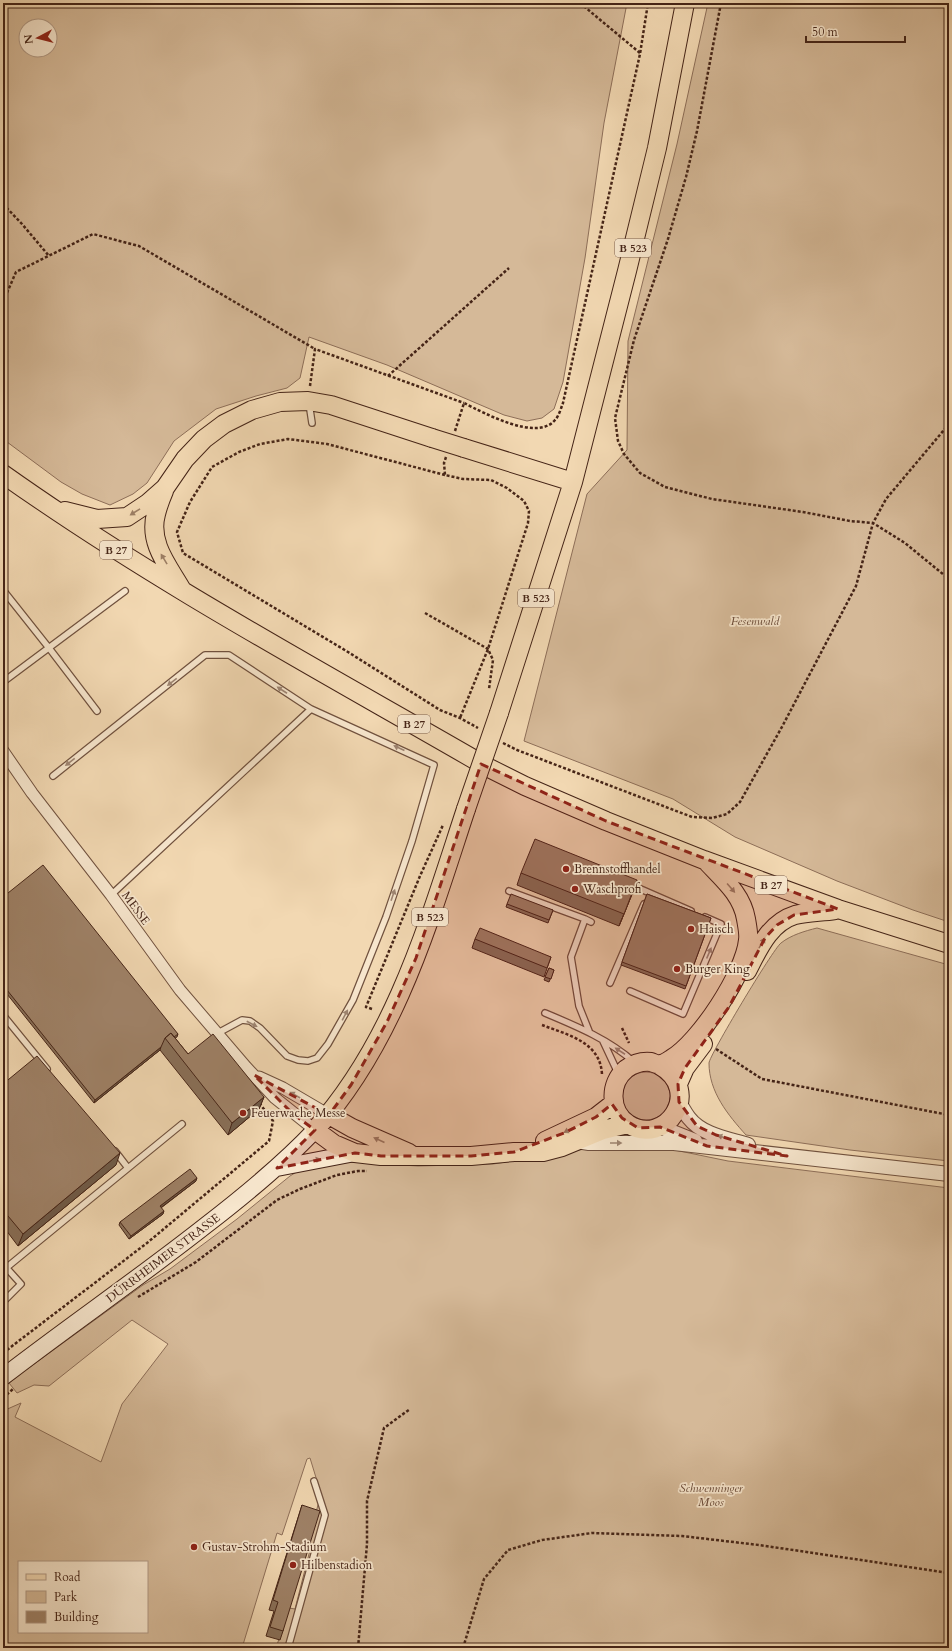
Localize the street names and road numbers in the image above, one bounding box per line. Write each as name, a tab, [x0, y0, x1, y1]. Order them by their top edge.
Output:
road number: B 523	[615, 239, 651, 257]
road number: B 27	[100, 541, 132, 559]
road number: B 523	[518, 589, 554, 607]
road number: B 27	[398, 715, 430, 733]
road number: B 27	[755, 876, 787, 894]
street label: MESSE	[118, 888, 154, 928]
road number: B 523	[412, 908, 448, 926]
street label: DÜRRHEIMER STRASSE	[102, 1209, 223, 1306]

